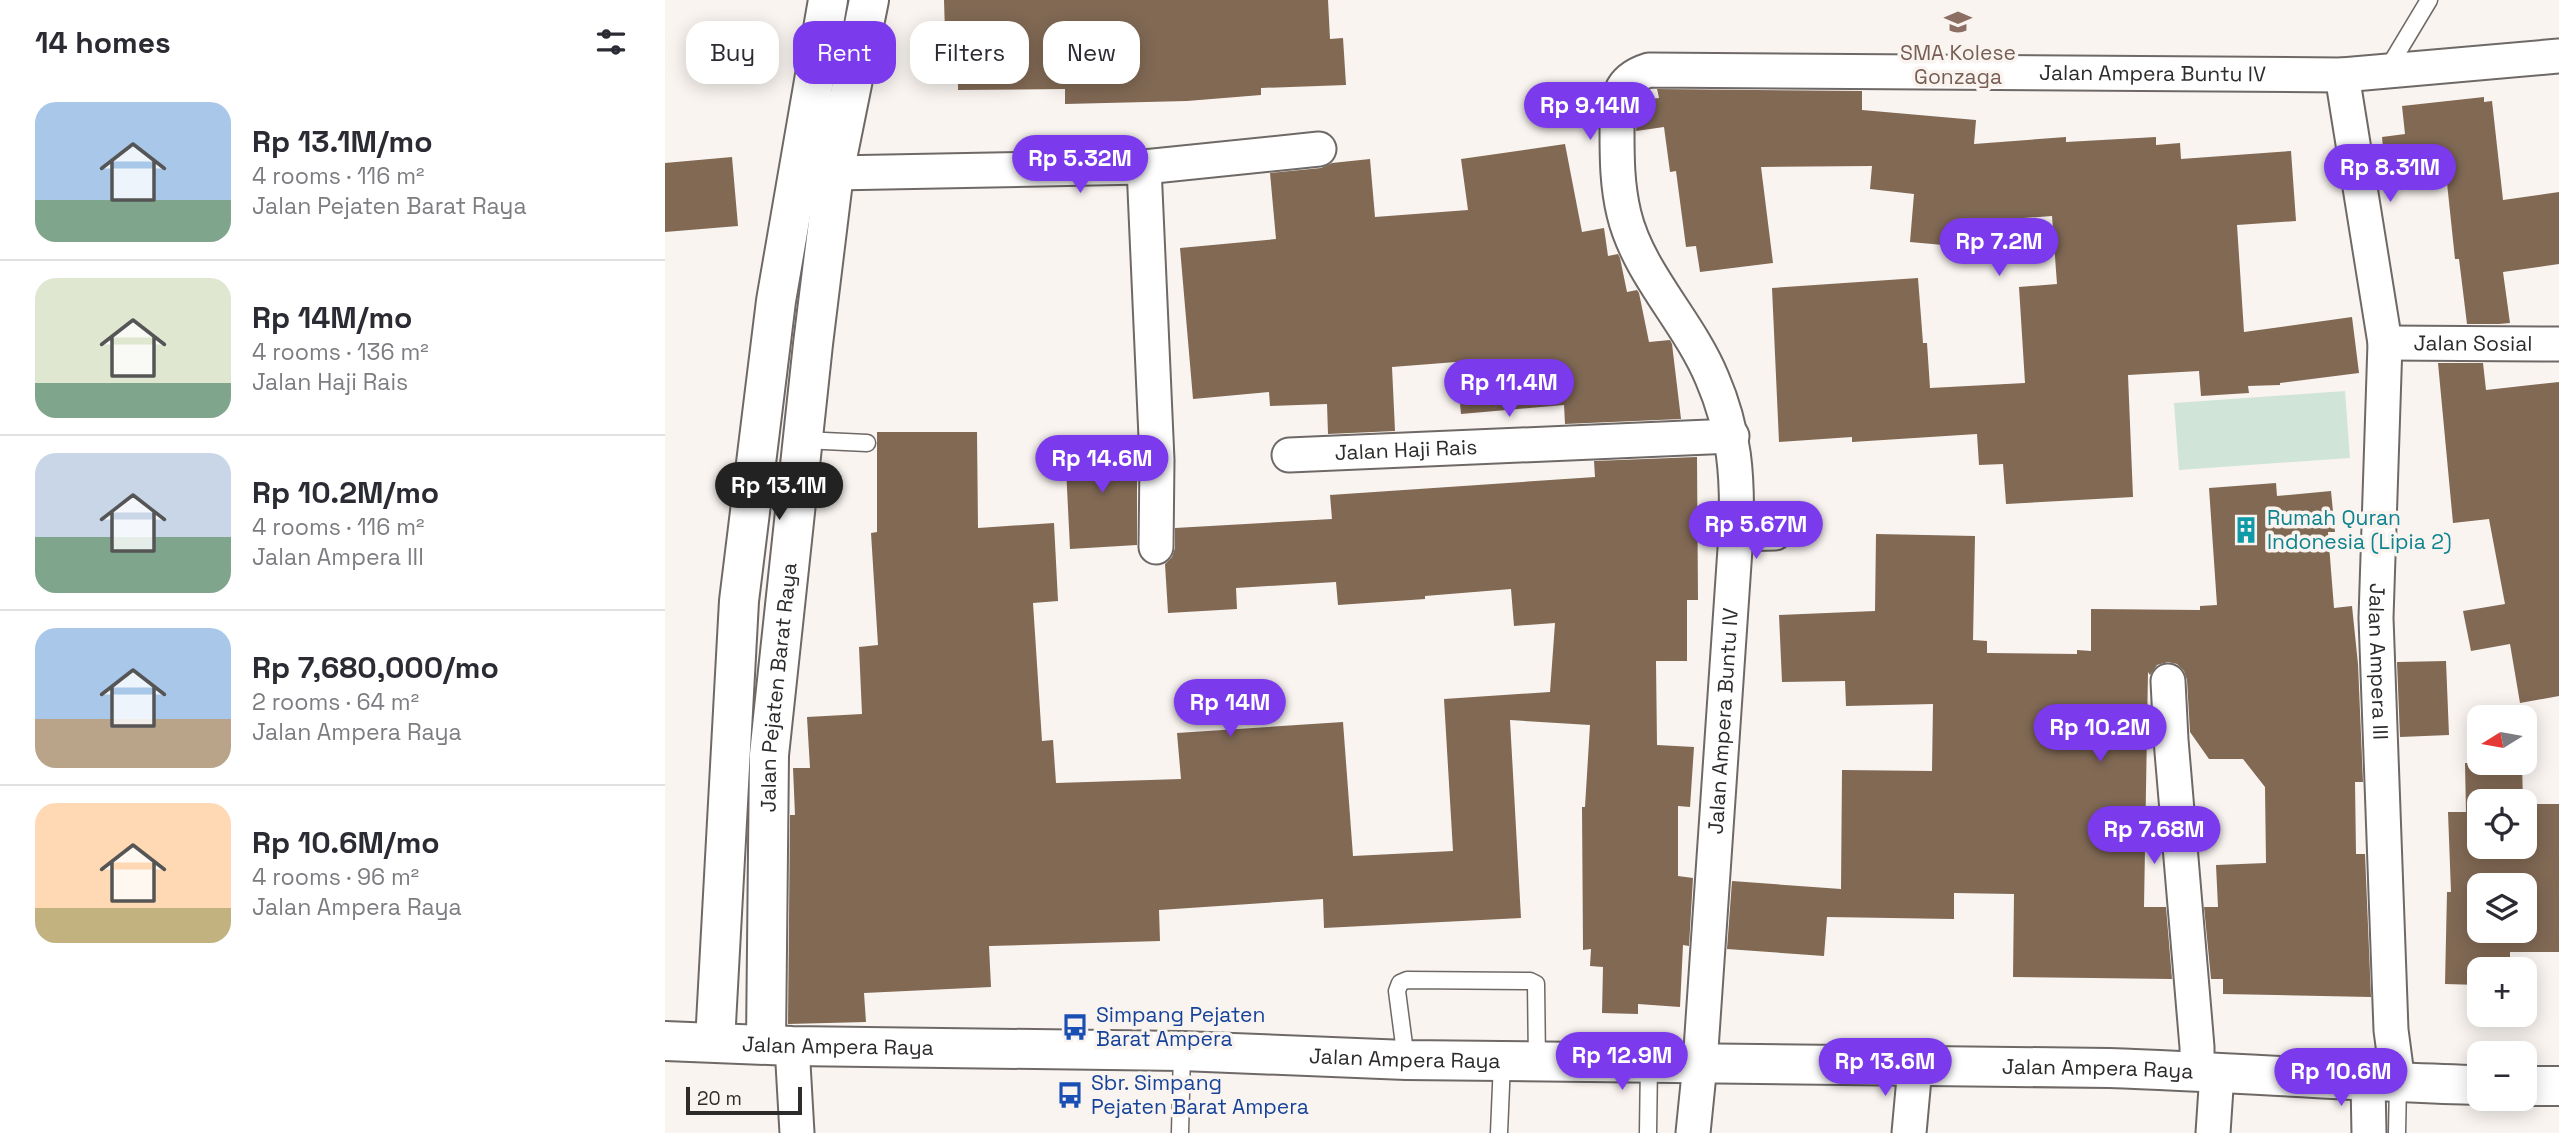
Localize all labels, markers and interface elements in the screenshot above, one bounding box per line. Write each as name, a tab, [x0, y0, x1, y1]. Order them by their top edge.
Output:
school or university icon: SMA Kolese Gonzaga	[1943, 7, 1973, 37]
chip: Buy	[686, 21, 779, 84]
chip: Rent	[793, 21, 896, 84]
chip: Filters	[910, 21, 1029, 84]
chip: New	[1043, 21, 1140, 84]
text: 14 homes	[35, 23, 171, 62]
icon: filters	[592, 23, 630, 61]
place label: SMA Kolese Gonzaga	[1900, 39, 2016, 90]
street label: Jalan Ampera Buntu IV	[2039, 59, 2266, 87]
pin: Rp 9.14M	[1518, 82, 1662, 142]
text: Rp 9.14M	[1540, 90, 1640, 120]
text: Rp 13.1M/mo	[252, 122, 433, 161]
icon: home	[91, 130, 175, 214]
pin: Rp 5.32M	[1008, 136, 1152, 195]
text: Rp 5.32M	[1028, 143, 1132, 173]
pin: Rp 8.31M	[2318, 144, 2462, 204]
text: Rp 8.31M	[2340, 152, 2440, 182]
text: 4 rooms · 116 m²	[252, 161, 424, 191]
text: Jalan Pejaten Barat Raya	[252, 191, 527, 221]
pin: Rp 7.2M	[1934, 218, 2064, 278]
text: Rp 7.2M	[1955, 226, 2043, 256]
text: Rp 14M/mo	[252, 298, 412, 337]
icon: home	[91, 306, 175, 390]
street label: Jalan Sosial	[2413, 329, 2533, 357]
text: 4 rooms · 136 m²	[252, 337, 429, 367]
pin: Rp 11.4M	[1437, 360, 1581, 419]
text: Jalan Haji Rais	[252, 367, 408, 397]
text: Rp 11.4M	[1460, 367, 1558, 397]
street label: Jalan Haji Rais	[1334, 433, 1478, 466]
pin: Rp 14.6M	[1030, 435, 1174, 495]
text: Rp 14.6M	[1051, 443, 1153, 473]
pin: Rp 13.1M	[707, 462, 851, 522]
text: Rp 13.1M	[731, 470, 827, 500]
text: Rp 10.2M/mo	[252, 473, 439, 512]
icon: home	[91, 481, 175, 565]
pin: Rp 5.67M	[1684, 502, 1828, 561]
place label: Rumah Quran Indonesia (Lipia 2)	[2267, 504, 2452, 555]
text: Rp 5.67M	[1705, 509, 1807, 539]
text: 4 rooms · 116 m²	[252, 512, 424, 542]
building icon: Rumah Quran Indonesia (Lipia 2)	[2231, 515, 2261, 545]
text: Jalan Ampera III	[252, 542, 424, 572]
street label: Jalan Pejaten Barat Raya	[754, 561, 803, 813]
street label: Jalan Ampera III	[2363, 583, 2394, 740]
street label: Jalan Ampera Buntu IV	[1702, 607, 1744, 835]
text: Rp 7,680,000/mo	[252, 648, 499, 687]
icon: home	[91, 656, 175, 740]
pin: Rp 14M	[1173, 680, 1287, 739]
text: 2 rooms · 64 m²	[252, 687, 419, 717]
text: Rp 14M	[1190, 687, 1270, 717]
pin: Rp 10.2M	[2028, 704, 2172, 764]
north arrow	[2467, 705, 2537, 775]
map controls	[2467, 705, 2537, 1111]
text: Rp 10.2M	[2050, 712, 2150, 742]
text: Jalan Ampera Raya	[252, 717, 462, 747]
button: locate	[2467, 789, 2537, 859]
pin: Rp 7.68M	[2082, 806, 2226, 866]
text: Rp 7.68M	[2103, 814, 2205, 844]
text: Rp 10.6M/mo	[252, 823, 440, 862]
icon: home	[91, 831, 175, 915]
text: 4 rooms · 96 m²	[252, 862, 419, 892]
button: layers	[2467, 873, 2537, 943]
text: Jalan Ampera Raya	[252, 892, 462, 922]
button: +	[2467, 957, 2537, 1027]
place label: Simpang Pejaten Barat Ampera	[1096, 1001, 1265, 1052]
bus stop icon: Simpang Pejaten Barat Ampera	[1060, 1012, 1090, 1042]
street label: Jalan Ampera Raya	[742, 1030, 934, 1061]
pin: Rp 12.9M	[1550, 1032, 1694, 1092]
pin: Rp 13.6M	[1813, 1038, 1957, 1098]
text: Rp 12.9M	[1572, 1040, 1672, 1070]
button: −	[2467, 1041, 2537, 1111]
street label: Jalan Ampera Raya	[1308, 1042, 1501, 1074]
text: Rp 13.6M	[1835, 1046, 1935, 1076]
pin: Rp 10.6M	[2269, 1048, 2413, 1108]
street label: Jalan Ampera Raya	[2002, 1053, 2194, 1085]
text: Rp 10.6M	[2290, 1056, 2392, 1086]
place label: Sbr. Simpang Pejaten Barat Ampera	[1091, 1069, 1309, 1120]
bus stop icon: Sbr. Simpang Pejaten Barat Ampera	[1055, 1080, 1085, 1110]
scale bar	[686, 1084, 801, 1116]
text: 20 m	[697, 1086, 742, 1111]

